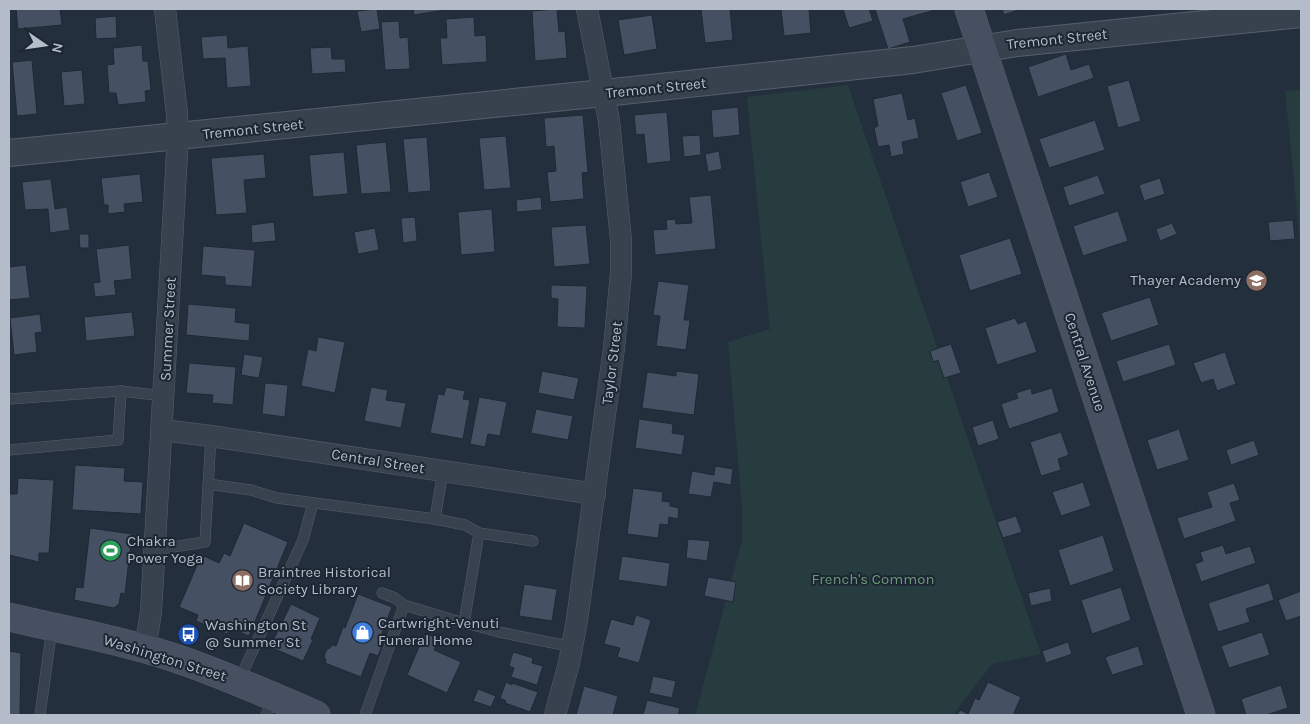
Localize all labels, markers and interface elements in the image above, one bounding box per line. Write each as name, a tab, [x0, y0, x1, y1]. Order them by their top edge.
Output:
north arrow	[20, 20, 70, 70]
street label: Tremont Street	[1006, 25, 1109, 53]
text: N	[48, 41, 67, 55]
street label: Tremont Street	[605, 74, 708, 102]
street label: Tremont Street	[202, 115, 305, 143]
school or university icon: Thayer Academy	[1245, 268, 1269, 292]
place label: Thayer Academy	[1130, 271, 1241, 289]
street label: Summer Street	[156, 276, 180, 381]
street label: Central Avenue	[1061, 311, 1109, 413]
street label: Taylor Street	[598, 320, 626, 406]
street label: Central Street	[330, 445, 426, 477]
place label: Chakra Power Yoga	[127, 532, 203, 567]
sports icon: Chakra Power Yoga	[99, 538, 123, 562]
place label: Braintree Historical Society Library	[258, 563, 391, 598]
library icon: Braintree Historical Society Library	[230, 569, 254, 593]
park label: French's Common	[811, 570, 935, 588]
place label: Cartwright-Venuti Funeral Home	[378, 614, 500, 649]
place label: Washington St @ Summer St	[205, 616, 307, 651]
shop icon: Cartwright-Venuti Funeral Home	[350, 620, 374, 644]
bus stop icon: Washington St @ Summer St	[177, 622, 201, 646]
street label: Washington Street	[101, 631, 229, 685]

